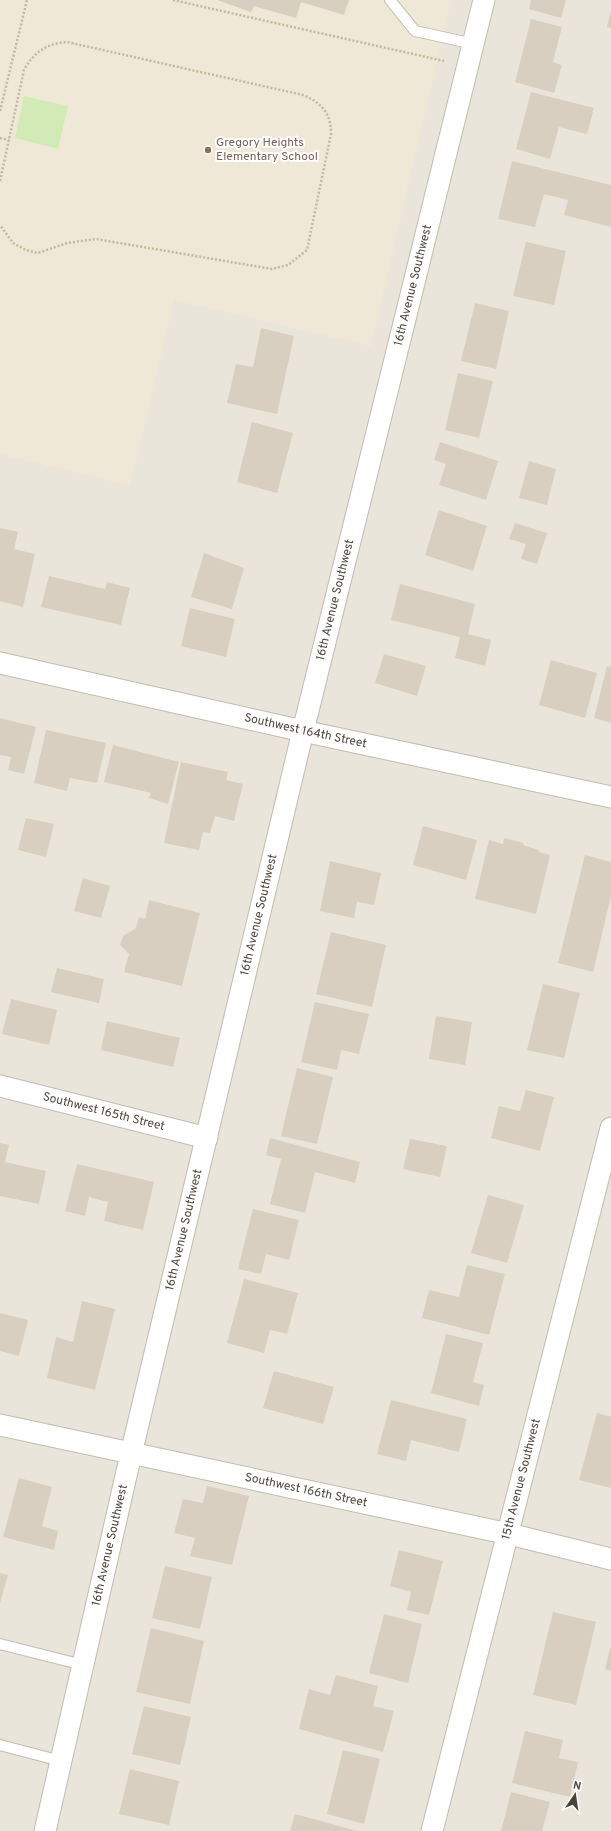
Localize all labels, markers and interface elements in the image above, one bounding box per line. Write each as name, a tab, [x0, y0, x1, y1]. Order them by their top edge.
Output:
place label: Gregory Heights Elementary School	[216, 135, 318, 165]
marker: Gregory Heights Elementary School	[203, 145, 213, 155]
street label: 16th Avenue Southwest	[391, 223, 436, 348]
street label: 16th Avenue Southwest	[313, 538, 358, 662]
street label: Southwest 164th Street	[243, 710, 368, 752]
street label: 16th Avenue Southwest	[237, 852, 281, 977]
street label: Southwest 165th Street	[41, 1089, 166, 1135]
street label: 16th Avenue Southwest	[162, 1168, 206, 1292]
street label: 15th Avenue Southwest	[498, 1417, 545, 1542]
street label: Southwest 166th Street	[243, 1470, 369, 1511]
street label: 16th Avenue Southwest	[89, 1483, 132, 1608]
north arrow	[555, 1775, 595, 1815]
text: N	[572, 1779, 582, 1794]

